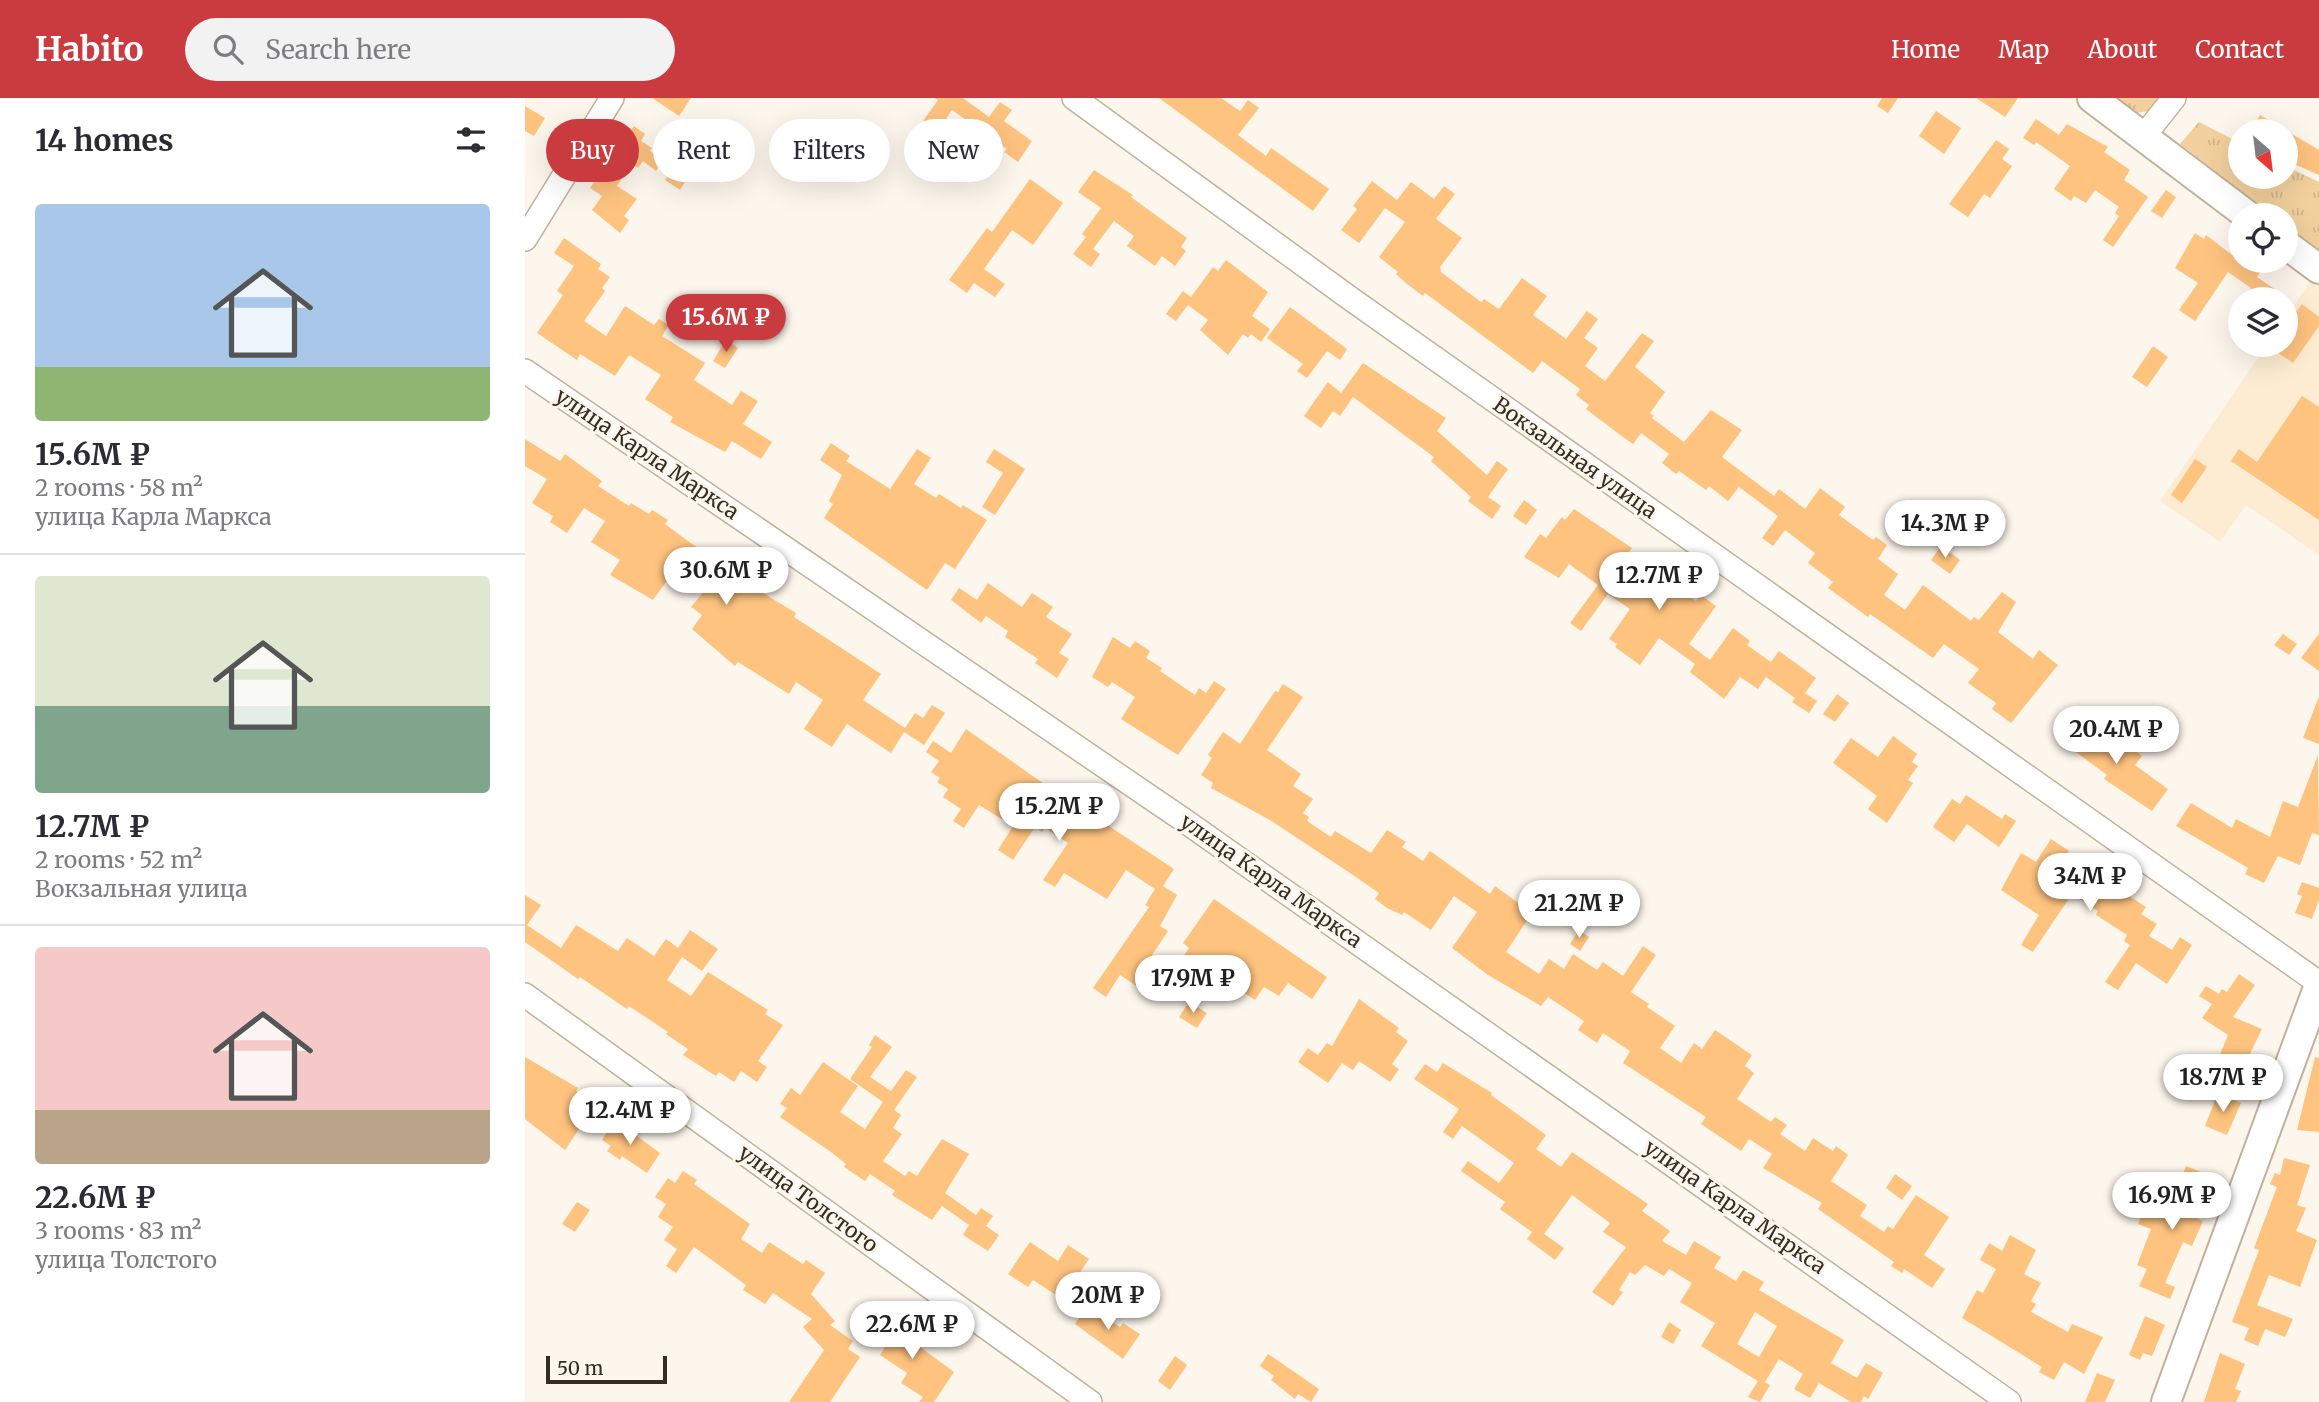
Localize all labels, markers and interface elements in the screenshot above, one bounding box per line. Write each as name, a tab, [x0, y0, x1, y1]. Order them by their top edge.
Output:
search box	[185, 18, 675, 81]
text: Habito	[35, 29, 143, 70]
icon: search	[209, 30, 247, 68]
text: Search here	[265, 33, 411, 66]
text: Home	[1891, 34, 1960, 65]
text: Map	[1998, 34, 2049, 65]
text: About	[2087, 34, 2157, 65]
text: Contact	[2195, 34, 2284, 65]
chip: Buy	[546, 119, 639, 182]
chip: Rent	[653, 119, 755, 182]
chip: Filters	[769, 119, 890, 182]
chip: New	[904, 119, 1003, 182]
north arrow	[2228, 119, 2298, 189]
map controls	[2228, 119, 2298, 357]
text: 14 homes	[35, 121, 173, 159]
icon: filters	[452, 121, 490, 159]
button: locate	[2228, 203, 2298, 273]
icon: home	[200, 250, 326, 376]
button: layers	[2228, 287, 2298, 357]
pin: 15.6M ₽	[661, 294, 791, 354]
text: 15.6M ₽	[682, 302, 770, 331]
street label: улица Карла Маркса	[550, 382, 744, 525]
street label: Вокзальная улица	[1488, 391, 1663, 524]
text: 15.6M ₽	[35, 435, 150, 473]
text: 2 rooms · 58 m²	[35, 473, 203, 502]
pin: 14.3M ₽	[1880, 500, 2010, 560]
text: улица Карла Маркса	[35, 502, 271, 531]
text: 14.3M ₽	[1901, 508, 1989, 537]
pin: 30.6M ₽	[661, 547, 791, 607]
pin: 12.7M ₽	[1594, 552, 1724, 612]
text: 30.6M ₽	[680, 555, 772, 584]
text: 12.7M ₽	[1615, 560, 1703, 589]
icon: home	[200, 622, 326, 748]
pin: 20.4M ₽	[2051, 706, 2181, 766]
text: 20.4M ₽	[2069, 714, 2163, 743]
pin: 15.2M ₽	[994, 784, 1124, 843]
text: 15.2M ₽	[1015, 791, 1103, 820]
text: 12.7M ₽	[35, 807, 149, 845]
street label: улица Карла Маркса	[1175, 808, 1367, 954]
text: 2 rooms · 52 m²	[35, 845, 202, 874]
pin: 34M ₽	[2041, 854, 2139, 913]
text: 34M ₽	[2054, 861, 2126, 890]
text: Вокзальная улица	[35, 874, 248, 903]
pin: 21.2M ₽	[1514, 880, 1644, 940]
text: 21.2M ₽	[1534, 888, 1624, 917]
pin: 17.9M ₽	[1128, 956, 1258, 1015]
text: 17.9M ₽	[1151, 963, 1235, 992]
icon: home	[200, 993, 326, 1119]
pin: 18.7M ₽	[2158, 1054, 2288, 1114]
text: 18.7M ₽	[2179, 1062, 2267, 1091]
pin: 12.4M ₽	[565, 1088, 695, 1147]
text: 12.4M ₽	[585, 1095, 675, 1124]
street label: улица Карла Маркса	[1639, 1134, 1831, 1280]
street label: улица Толстого	[733, 1139, 883, 1258]
pin: 16.9M ₽	[2107, 1172, 2237, 1232]
text: 22.6M ₽	[35, 1178, 156, 1216]
text: 16.9M ₽	[2128, 1180, 2216, 1209]
text: 3 rooms · 83 m²	[35, 1216, 201, 1245]
text: улица Толстого	[35, 1245, 217, 1274]
pin: 20M ₽	[1059, 1272, 1157, 1332]
text: 20M ₽	[1071, 1280, 1145, 1309]
pin: 22.6M ₽	[847, 1302, 977, 1361]
text: 22.6M ₽	[866, 1309, 958, 1338]
scale bar	[546, 1353, 667, 1385]
text: 50 m	[557, 1356, 603, 1380]

